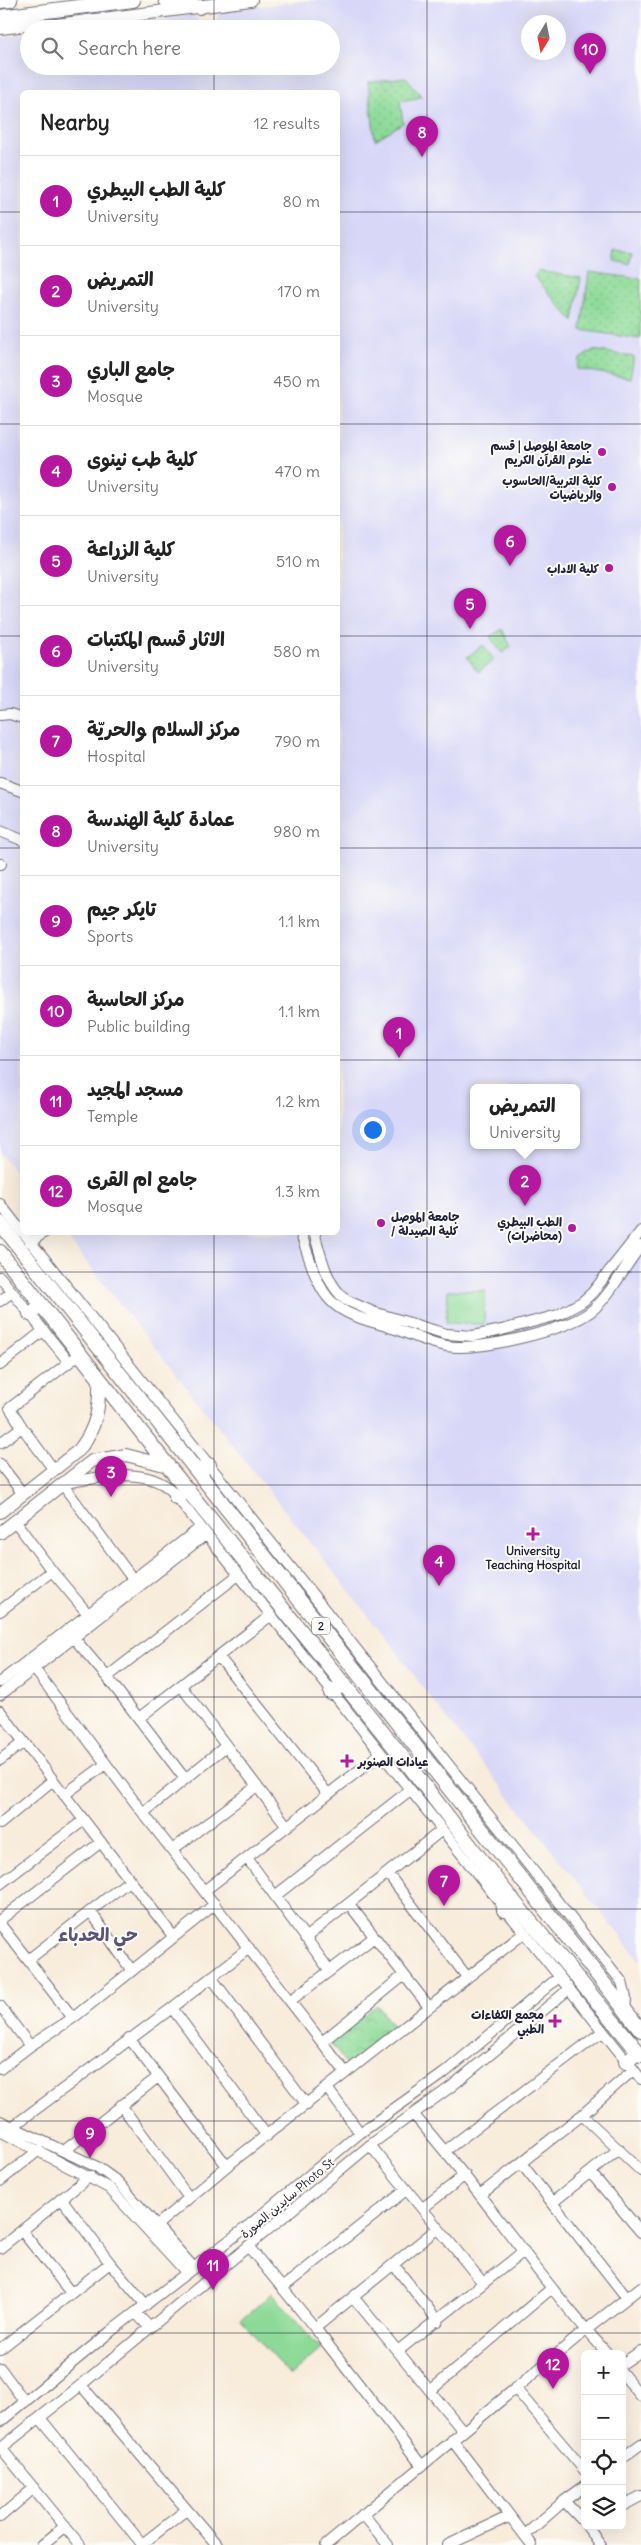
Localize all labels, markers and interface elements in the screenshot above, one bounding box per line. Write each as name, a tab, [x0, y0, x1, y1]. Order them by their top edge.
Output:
north arrow	[521, 15, 566, 60]
search box	[20, 20, 340, 75]
pin: 10	[574, 33, 606, 74]
icon: search	[38, 34, 66, 62]
text: Search here	[78, 36, 181, 60]
text: Nearby	[40, 109, 110, 136]
text: 12 results	[254, 113, 320, 133]
pin: 8	[406, 116, 438, 157]
text: كلية الطب البيطري	[87, 177, 226, 201]
text: 1	[53, 191, 59, 211]
text: 80 m	[282, 191, 320, 211]
text: University	[87, 206, 159, 226]
text: التمريض	[87, 267, 154, 291]
text: 2	[52, 281, 60, 301]
text: 170 m	[277, 281, 320, 301]
text: University	[87, 296, 159, 316]
text: جامع الباري	[87, 357, 175, 381]
text: 3	[51, 371, 61, 391]
text: 450 m	[273, 371, 320, 391]
text: Mosque	[87, 386, 143, 406]
place label: جامعة الموصل | قسم علوم القرآن الكريم	[490, 438, 593, 469]
marker: جامعة الموصل | قسم علوم القرآن الكريم	[596, 446, 608, 458]
text: كلية طب نينوى	[87, 447, 197, 471]
text: 4	[51, 461, 61, 481]
text: 470 m	[275, 461, 320, 481]
place label: كلية التربية/الحاسوب والرياضيات	[502, 473, 603, 502]
text: University	[87, 476, 159, 496]
marker: كلية التربية/الحاسوب والرياضيات	[606, 481, 618, 493]
pin: 6	[494, 525, 526, 566]
text: كلية الزراعة	[87, 537, 175, 561]
text: 5	[51, 551, 61, 571]
text: 510 m	[276, 551, 320, 571]
place label: كلية الاداب	[547, 561, 600, 576]
marker: كلية الاداب	[603, 562, 615, 574]
text: University	[87, 566, 159, 586]
pin: 5	[454, 588, 486, 629]
text: الاثار قسم المكتبات	[87, 627, 225, 651]
text: 6	[51, 641, 61, 661]
text: 580 m	[273, 641, 320, 661]
text: University	[87, 656, 159, 676]
text: مركز السلام والحريّة	[87, 717, 240, 741]
text: 7	[52, 731, 60, 751]
text: 790 m	[275, 731, 320, 751]
text: Hospital	[87, 746, 146, 766]
text: عمادة كلية الهندسة	[87, 807, 236, 831]
text: 8	[51, 821, 61, 841]
text: 980 m	[273, 821, 320, 841]
text: University	[87, 836, 159, 856]
text: تايكر جيم	[87, 897, 156, 921]
text: 9	[51, 911, 61, 931]
text: 1.1 km	[279, 911, 320, 931]
text: Sports	[87, 926, 133, 946]
text: مركز الحاسبة	[87, 987, 184, 1011]
text: 10	[48, 1001, 64, 1021]
text: 1.1 km	[279, 1001, 320, 1021]
text: Public building	[87, 1016, 190, 1036]
pin: 1	[383, 1017, 415, 1058]
text: مسجد المجيد	[87, 1077, 184, 1101]
popup	[470, 1084, 580, 1149]
text: 11	[50, 1091, 62, 1111]
text: 1.2 km	[276, 1091, 320, 1111]
text: التمريض	[489, 1093, 556, 1117]
text: Temple	[87, 1106, 138, 1126]
your location	[360, 1117, 386, 1143]
text: University	[489, 1122, 561, 1142]
pin: 2	[509, 1165, 541, 1206]
text: جامع ام القرى	[87, 1167, 197, 1191]
text: 12	[48, 1181, 64, 1201]
text: 1.3 km	[275, 1181, 320, 1201]
text: Mosque	[87, 1196, 143, 1216]
place label: جامعة الموصل / كلية الصيدلة	[391, 1209, 460, 1238]
place label: الطب البيطري (محاضرات)	[497, 1214, 562, 1244]
marker: جامعة الموصل / كلية الصيدلة	[375, 1217, 387, 1229]
marker: الطب البيطري (محاضرات)	[566, 1222, 578, 1234]
pin: 3	[95, 1456, 127, 1497]
marker: University Teaching Hospital	[526, 1527, 540, 1541]
place label: University Teaching Hospital	[486, 1543, 581, 1573]
pin: 4	[423, 1545, 455, 1586]
road number: 2	[312, 1618, 330, 1634]
marker: عيادات الصنوبر	[340, 1754, 354, 1768]
place label: عيادات الصنوبر	[357, 1754, 429, 1770]
pin: 7	[428, 1865, 460, 1906]
district label: حي الحدباء	[58, 1923, 138, 1951]
place label: مجمع الكفاءات الطبي	[471, 2007, 544, 2040]
marker: مجمع الكفاءات الطبي	[548, 2014, 562, 2028]
pin: 9	[74, 2117, 106, 2158]
street label: سايدين الصورة Photo St	[237, 2155, 337, 2241]
pin: 11	[197, 2249, 229, 2290]
pin: 12	[537, 2348, 569, 2389]
map controls	[581, 2350, 626, 2530]
button: +	[581, 2350, 626, 2395]
button: −	[581, 2395, 626, 2440]
button: locate	[581, 2440, 626, 2485]
button: layers	[581, 2485, 626, 2530]

